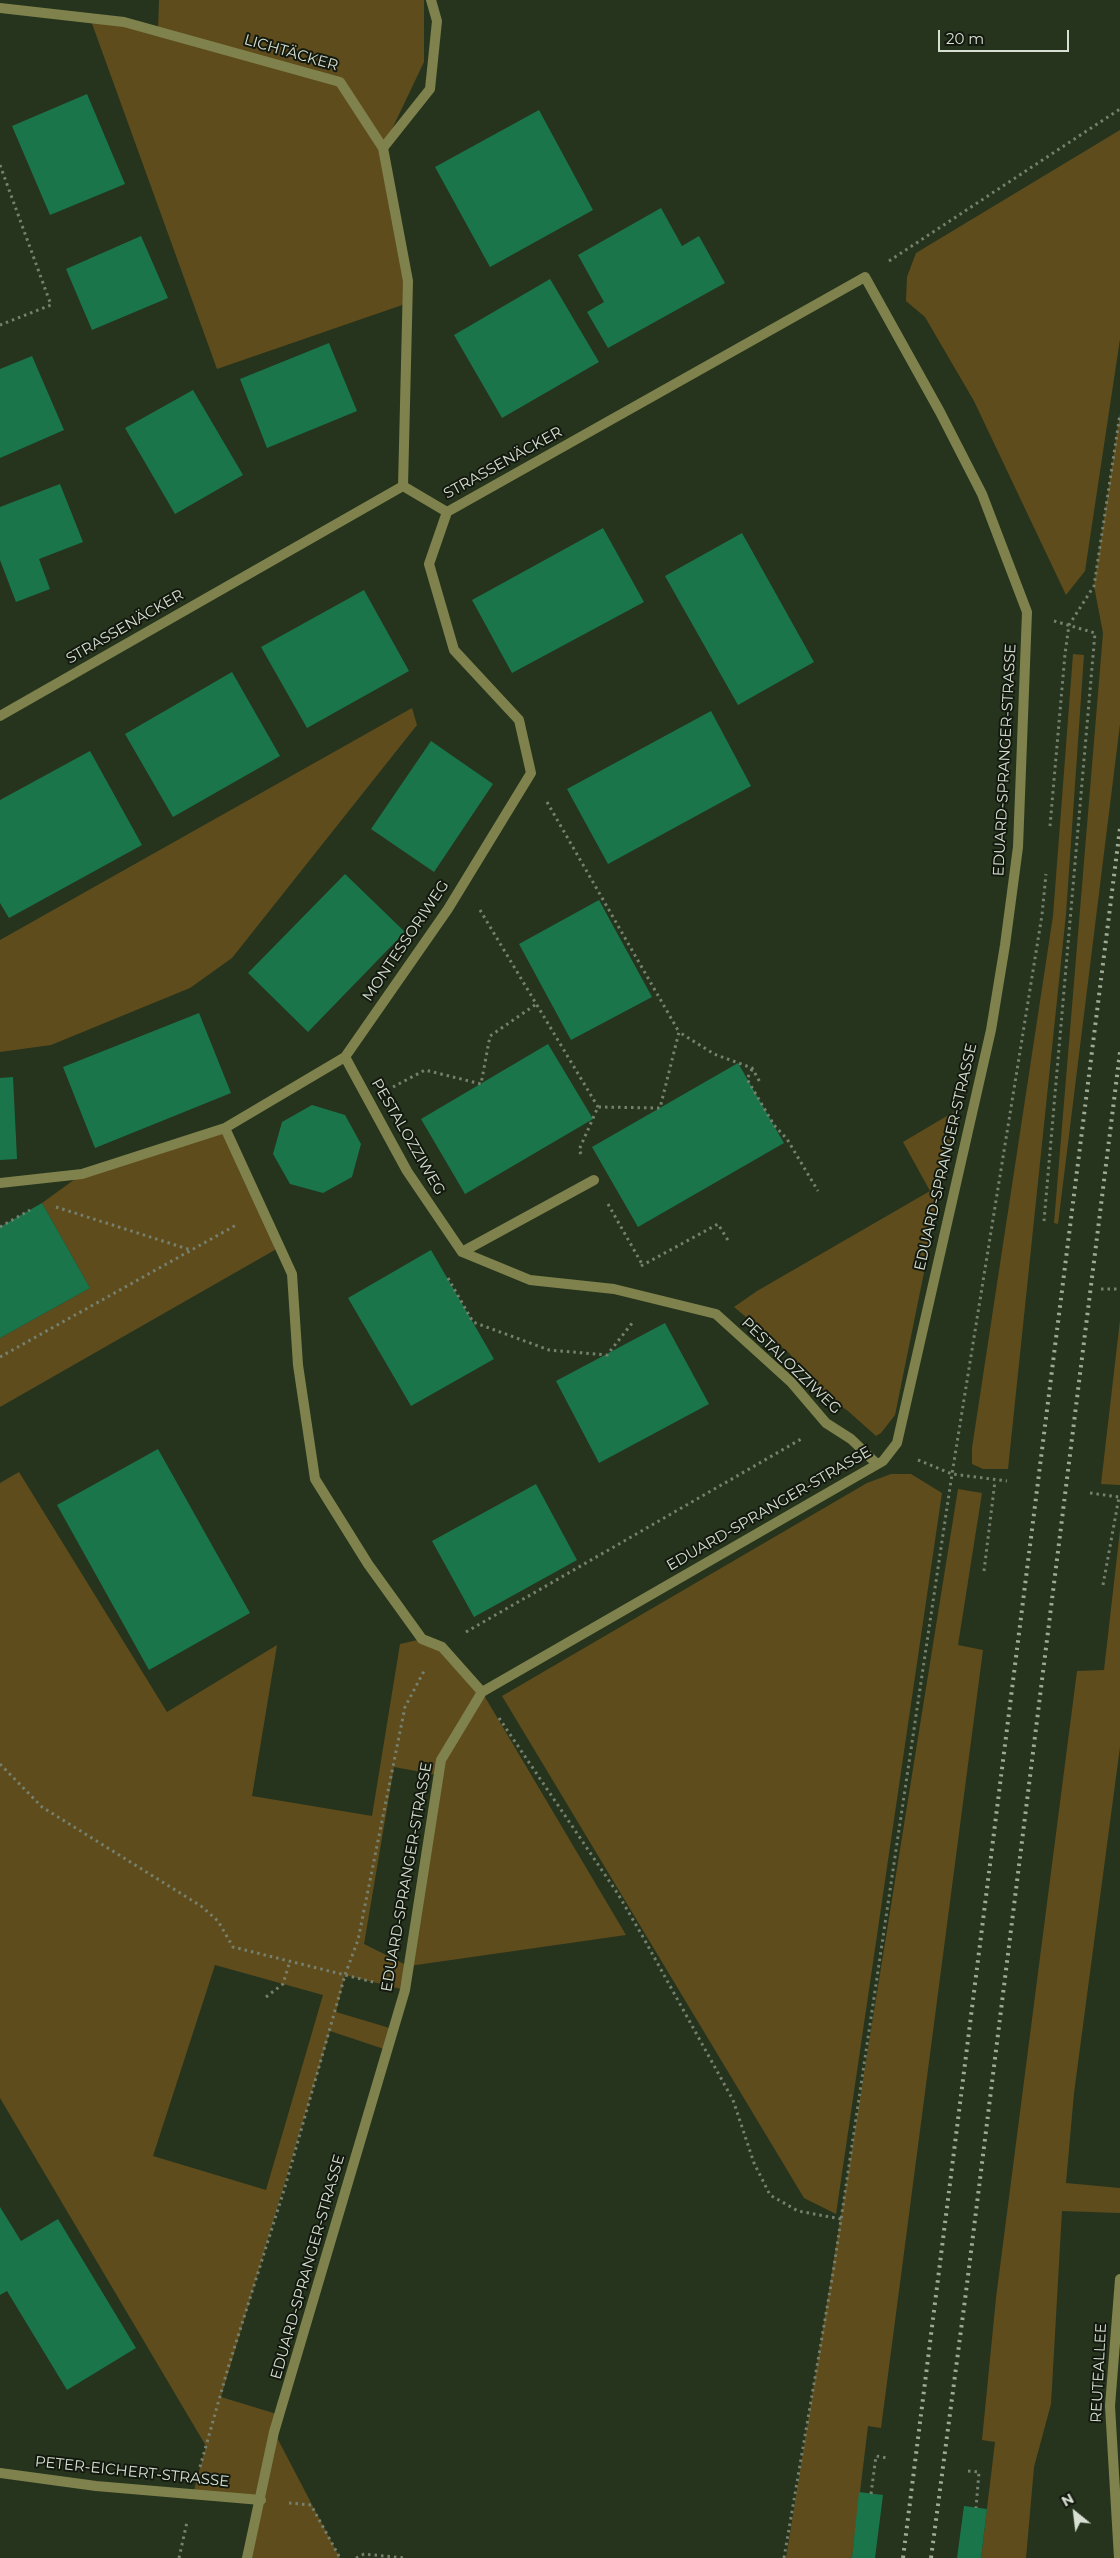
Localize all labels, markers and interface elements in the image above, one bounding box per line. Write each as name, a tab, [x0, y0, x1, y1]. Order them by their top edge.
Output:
scale bar	[940, 20, 1071, 52]
text: 20 m	[946, 29, 984, 48]
street label: LICHTÄCKER	[242, 31, 340, 75]
street label: STRASSENÄCKER	[441, 423, 565, 503]
street label: STRASSENÄCKER	[63, 586, 187, 668]
street label: EDUARD-SPRANGER-STRASSE	[990, 643, 1020, 877]
street label: MONTESSORIWEG	[359, 877, 453, 1005]
street label: EDUARD-SPRANGER-STRASSE	[911, 1041, 981, 1273]
street label: PESTALOZZIWEG	[367, 1076, 449, 1198]
street label: PESTALOZZIWEG	[737, 1314, 845, 1418]
street label: EDUARD-SPRANGER-STRASSE	[664, 1443, 874, 1575]
street label: EDUARD-SPRANGER-STRASSE	[378, 1761, 436, 1993]
street label: EDUARD-SPRANGER-STRASSE	[267, 2153, 349, 2381]
street label: REUTEALLEE	[1087, 2323, 1111, 2423]
street label: PETER-EICHERT-STRASSE	[34, 2453, 230, 2491]
north arrow	[1050, 2488, 1100, 2538]
text: N	[1058, 2489, 1077, 2510]

